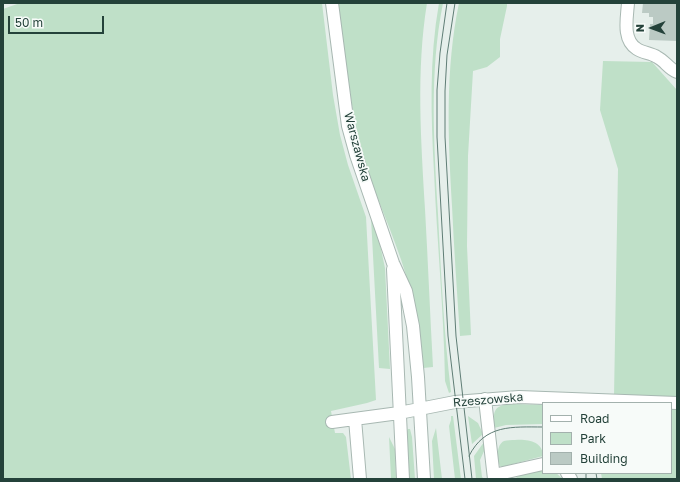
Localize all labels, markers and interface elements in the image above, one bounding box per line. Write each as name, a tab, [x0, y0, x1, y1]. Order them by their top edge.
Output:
scale bar	[10, 8, 106, 34]
north arrow	[632, 8, 672, 48]
text: 50 m	[15, 15, 43, 30]
text: N	[633, 24, 646, 33]
street label: Warszawska	[341, 111, 373, 183]
street label: Rzeszowska	[452, 390, 524, 410]
legend	[542, 402, 672, 474]
text: Road	[580, 411, 609, 426]
text: Park	[580, 431, 606, 446]
text: Building	[580, 451, 628, 466]

